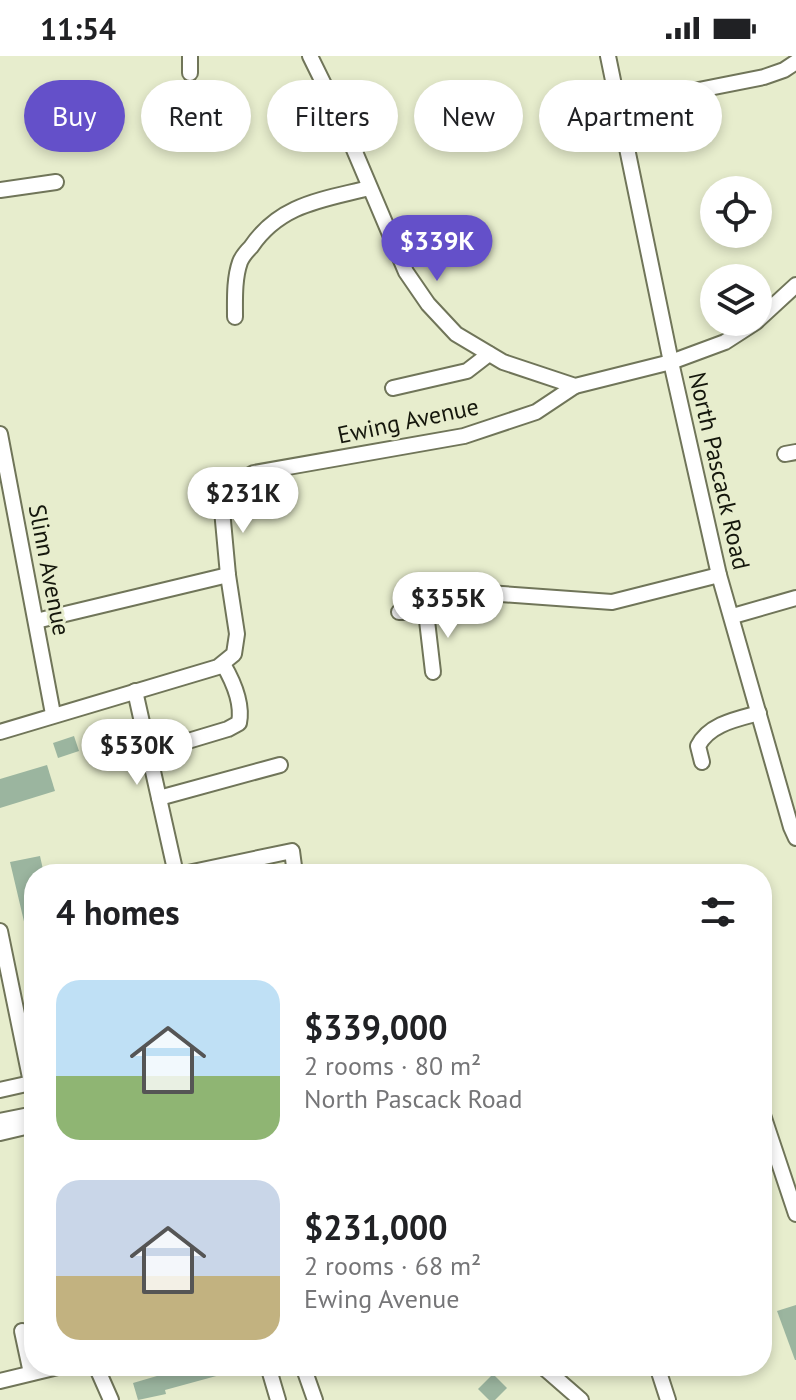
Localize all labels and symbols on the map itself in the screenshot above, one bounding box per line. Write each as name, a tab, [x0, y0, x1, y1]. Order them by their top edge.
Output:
pin: $339K	[381, 215, 493, 283]
street label: North Pascack Road	[682, 369, 757, 573]
street label: Ewing Avenue	[334, 390, 481, 451]
pin: $231K	[187, 467, 299, 535]
street label: Slinn Avenue	[22, 502, 77, 638]
pin: $355K	[392, 572, 504, 640]
pin: $530K	[81, 719, 193, 787]

